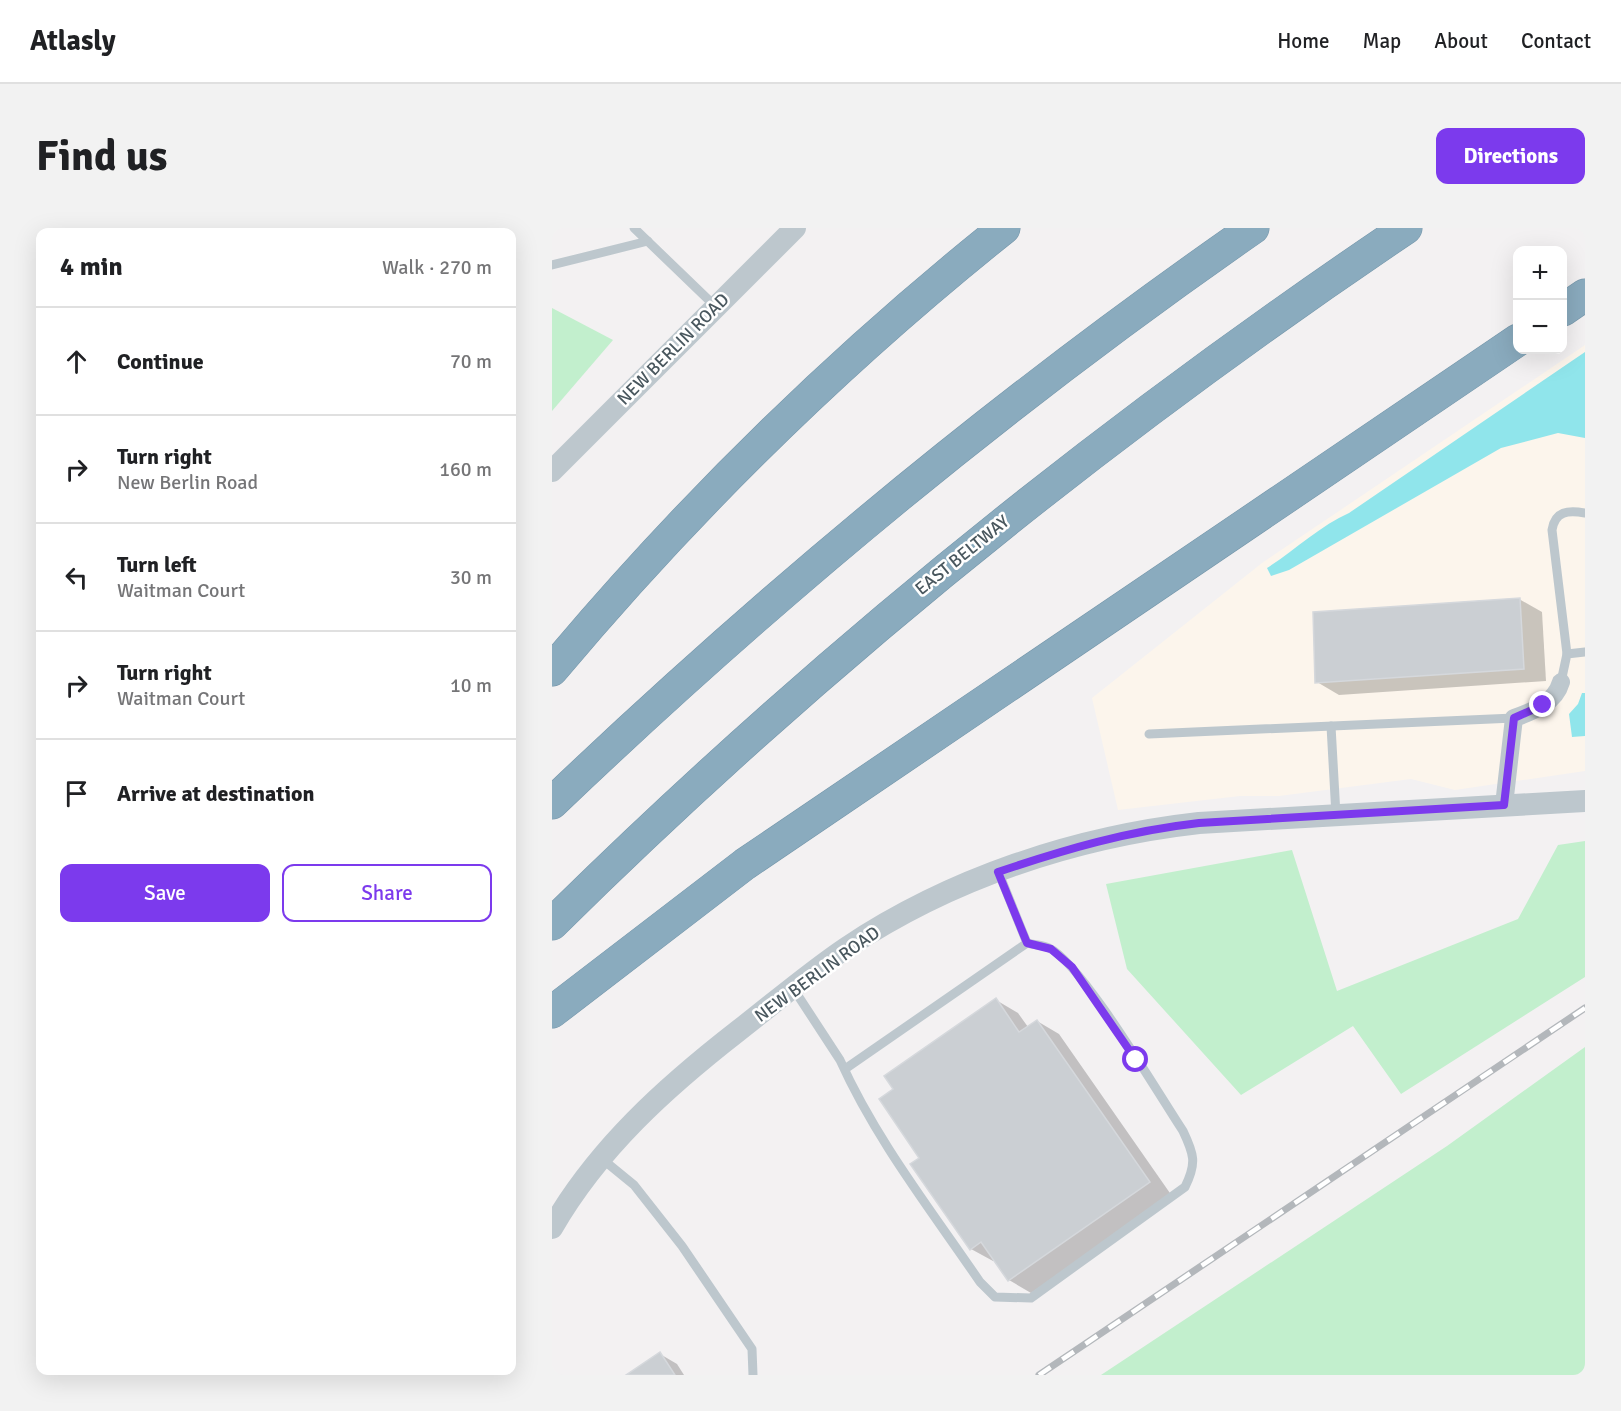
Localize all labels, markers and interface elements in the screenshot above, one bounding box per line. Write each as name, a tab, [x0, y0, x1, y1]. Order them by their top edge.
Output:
text: Atlasly	[30, 24, 116, 58]
text: Home	[1277, 28, 1330, 54]
text: Map	[1363, 28, 1401, 54]
text: About	[1434, 28, 1488, 54]
text: Contact	[1521, 28, 1591, 54]
button: Directions	[1436, 128, 1585, 184]
text: Find us	[36, 131, 167, 182]
map controls	[1513, 246, 1567, 354]
button: +	[1513, 246, 1567, 300]
text: 4 min	[60, 251, 123, 283]
text: Walk · 270 m	[382, 255, 492, 280]
street label: NEW BERLIN ROAD	[613, 289, 733, 409]
button: −	[1513, 300, 1567, 354]
icon: ahead	[60, 345, 93, 378]
text: Continue	[117, 348, 204, 375]
text: 70 m	[450, 349, 492, 374]
text: Turn right	[117, 443, 212, 470]
icon: right	[60, 453, 93, 486]
text: 160 m	[439, 457, 492, 482]
text: New Berlin Road	[117, 470, 258, 495]
street label: EAST BELTWAY	[910, 510, 1014, 600]
text: Turn left	[117, 551, 197, 578]
icon: left	[60, 561, 93, 594]
text: 30 m	[450, 565, 492, 590]
text: Waitman Court	[117, 578, 245, 603]
text: Turn right	[117, 659, 212, 686]
icon: right	[60, 669, 93, 702]
text: 10 m	[450, 673, 492, 698]
text: Waitman Court	[117, 686, 245, 711]
route end	[1529, 691, 1555, 717]
icon: arrive	[60, 777, 93, 810]
text: Arrive at destination	[117, 780, 314, 807]
button: Save	[60, 864, 270, 922]
button: Share	[282, 864, 492, 922]
street label: NEW BERLIN ROAD	[750, 921, 884, 1027]
route start	[1122, 1046, 1148, 1072]

